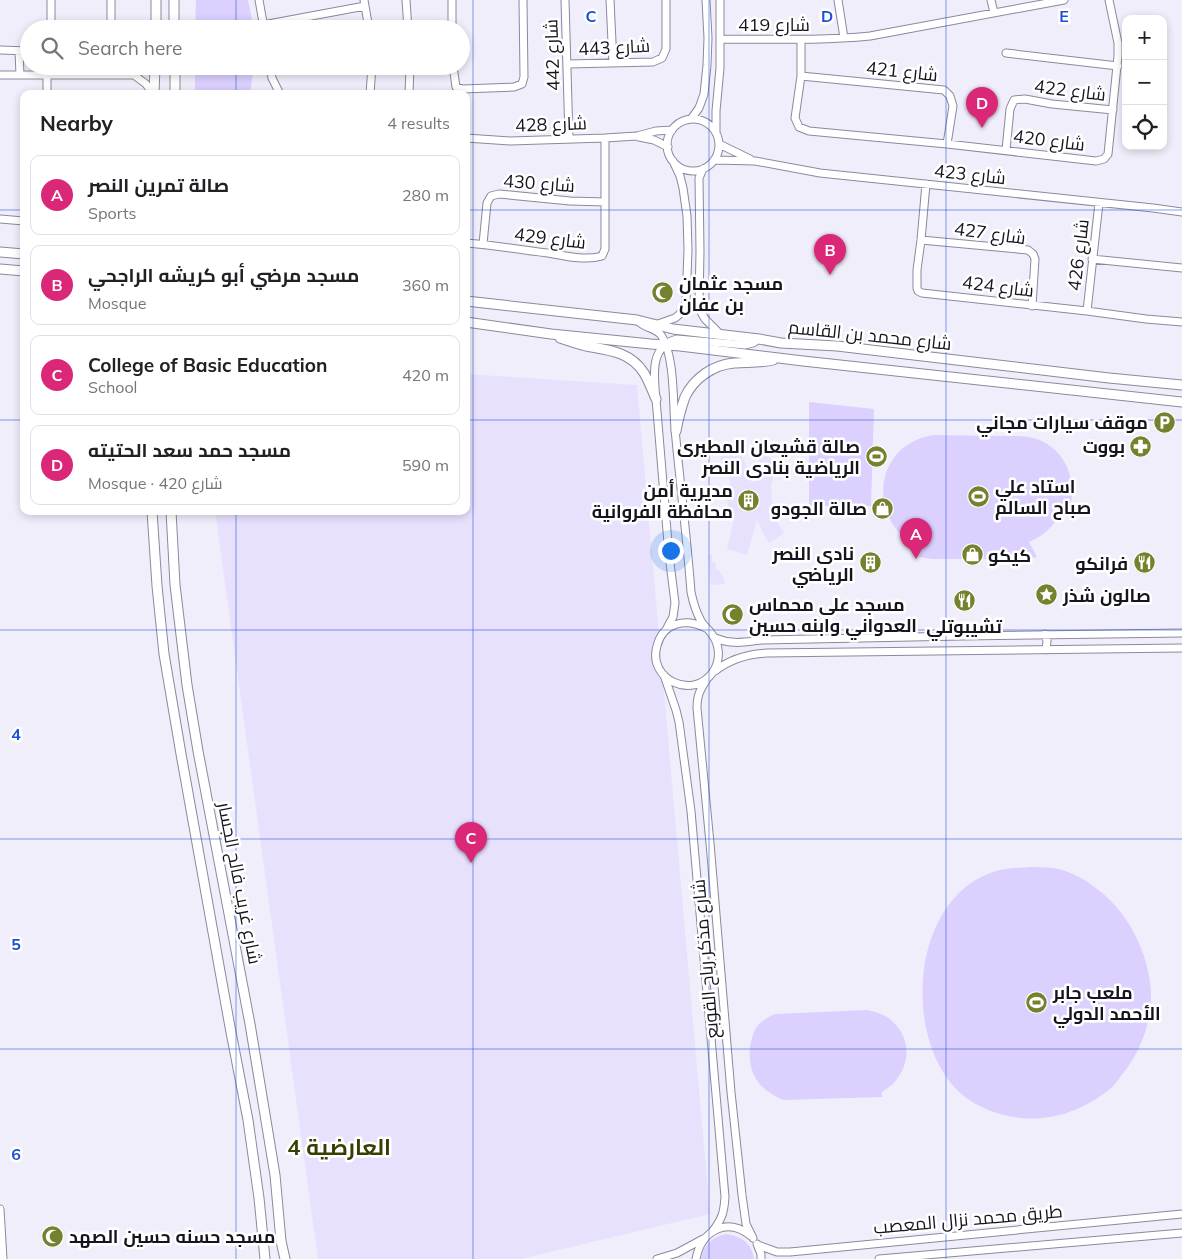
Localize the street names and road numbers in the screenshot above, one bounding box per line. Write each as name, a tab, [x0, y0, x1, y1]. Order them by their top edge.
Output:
street label: شارع 419	[738, 13, 810, 37]
street label: شارع 442	[539, 19, 566, 91]
street label: شارع 443	[577, 34, 651, 61]
street label: شارع 421	[865, 56, 939, 87]
street label: شارع 422	[1033, 74, 1107, 107]
street label: شارع 428	[515, 111, 587, 138]
street label: شارع 420	[1012, 124, 1086, 157]
street label: شارع 423	[933, 159, 1007, 190]
street label: شارع 430	[502, 169, 576, 198]
street label: شارع 427	[953, 217, 1027, 250]
street label: شارع 426	[1062, 218, 1095, 292]
street label: شارع 429	[513, 222, 587, 255]
street label: شارع 424	[961, 270, 1035, 303]
street label: شارع محمد بن القاسم	[787, 315, 953, 356]
street label: شارع غريب فالح الجسار	[212, 799, 267, 966]
street label: شارع مذكر رباح القوبع	[687, 878, 724, 1040]
street label: طريق محمد نزال المعصب	[872, 1199, 1064, 1240]

